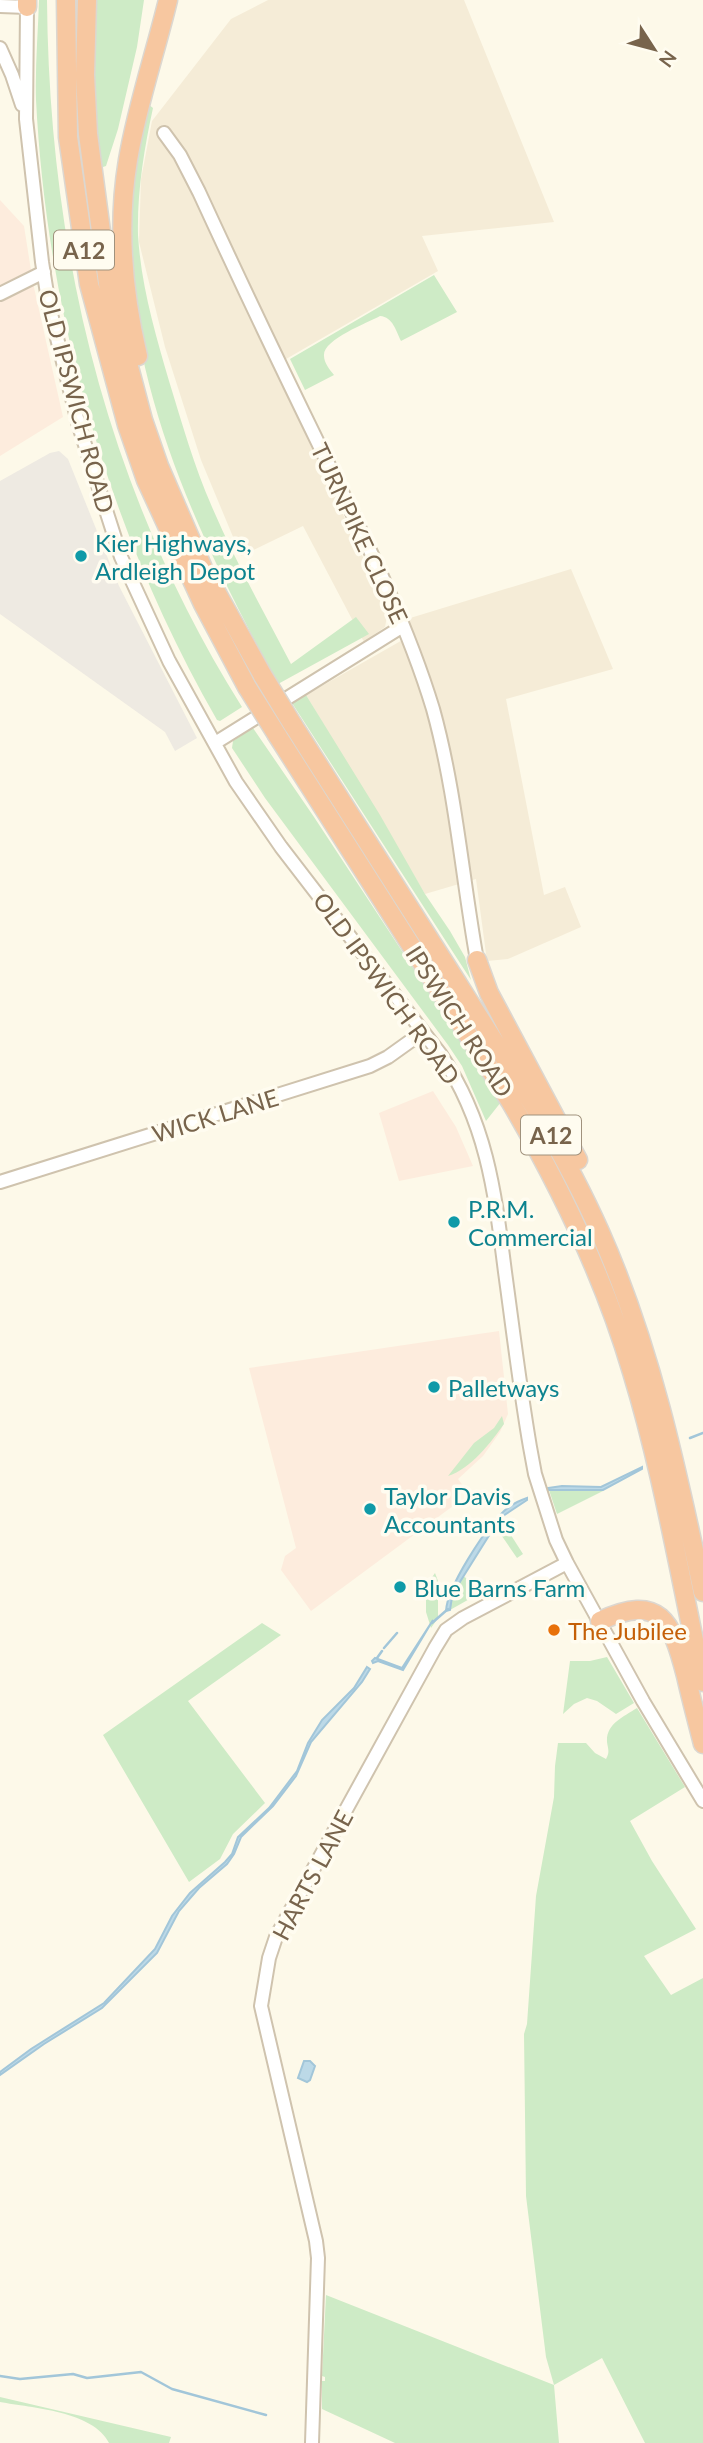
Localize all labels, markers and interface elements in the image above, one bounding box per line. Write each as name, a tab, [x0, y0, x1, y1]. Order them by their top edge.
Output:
north arrow	[619, 14, 689, 84]
text: N	[655, 47, 682, 72]
road number: A12	[54, 230, 114, 270]
street label: OLD IPSWICH ROAD	[33, 286, 121, 516]
street label: TURNPIKE CLOSE	[305, 438, 415, 628]
place label: Kier Highways, Ardleigh Depot	[95, 528, 256, 585]
marker: Kier Highways, Ardleigh Depot	[73, 548, 89, 564]
street label: OLD IPSWICH ROAD	[308, 886, 466, 1090]
street label: IPSWICH ROAD	[400, 940, 520, 1102]
street label: WICK LANE	[148, 1082, 282, 1148]
road number: A12	[521, 1116, 581, 1154]
place label: P.R.M. Commercial	[468, 1194, 593, 1251]
marker: P.R.M. Commercial	[446, 1214, 462, 1230]
place label: Palletways	[448, 1373, 559, 1402]
marker: Palletways	[426, 1379, 442, 1395]
place label: Taylor Davis Accountants	[384, 1481, 515, 1538]
marker: Taylor Davis Accountants	[362, 1501, 378, 1517]
place label: Blue Barns Farm	[414, 1573, 585, 1602]
marker: Blue Barns Farm	[392, 1579, 408, 1595]
place label: The Jubilee	[568, 1616, 687, 1645]
marker: The Jubilee	[546, 1622, 562, 1638]
street label: HARTS LANE	[266, 1805, 358, 1945]

